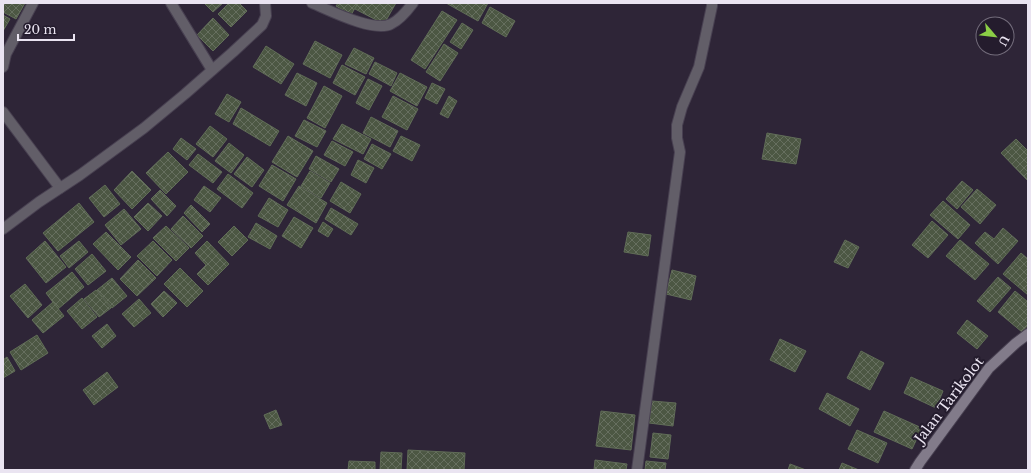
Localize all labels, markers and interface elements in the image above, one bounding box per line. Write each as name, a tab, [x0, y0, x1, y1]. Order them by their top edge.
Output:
scale bar	[18, 16, 74, 42]
north arrow	[975, 16, 1015, 56]
text: 20 m	[24, 22, 56, 37]
text: U	[995, 33, 1012, 49]
street label: Jalan Tarikolot	[909, 353, 988, 448]

